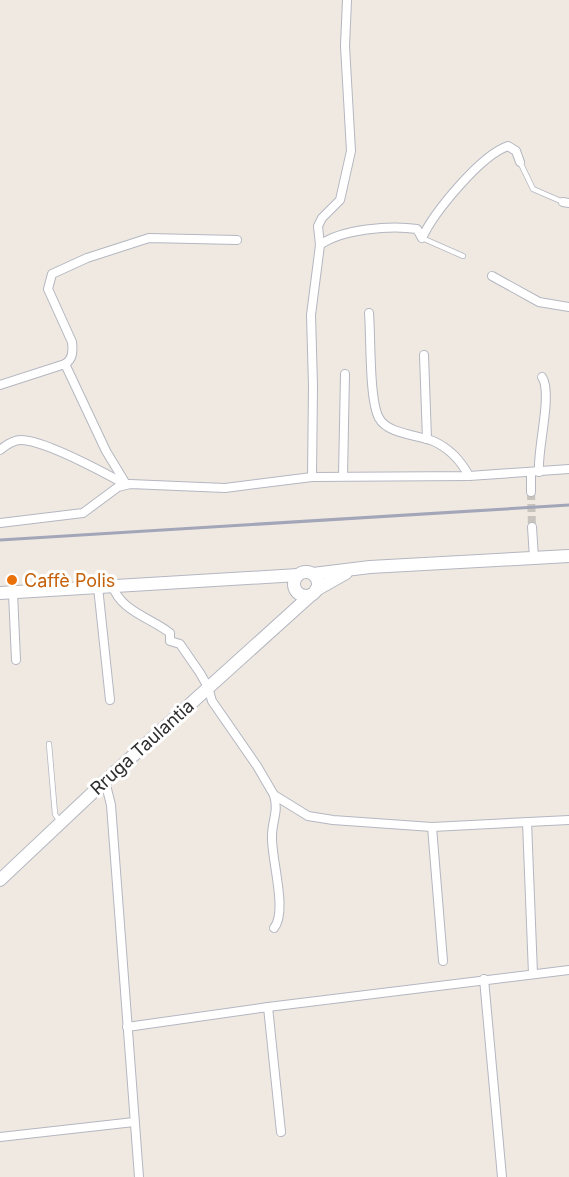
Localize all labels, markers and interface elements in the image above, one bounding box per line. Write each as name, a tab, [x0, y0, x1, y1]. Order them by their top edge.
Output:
place label: Caffè Polis	[24, 570, 115, 591]
marker: Caffè Polis	[5, 573, 19, 587]
street label: Rruga Taulantia	[86, 695, 198, 799]

